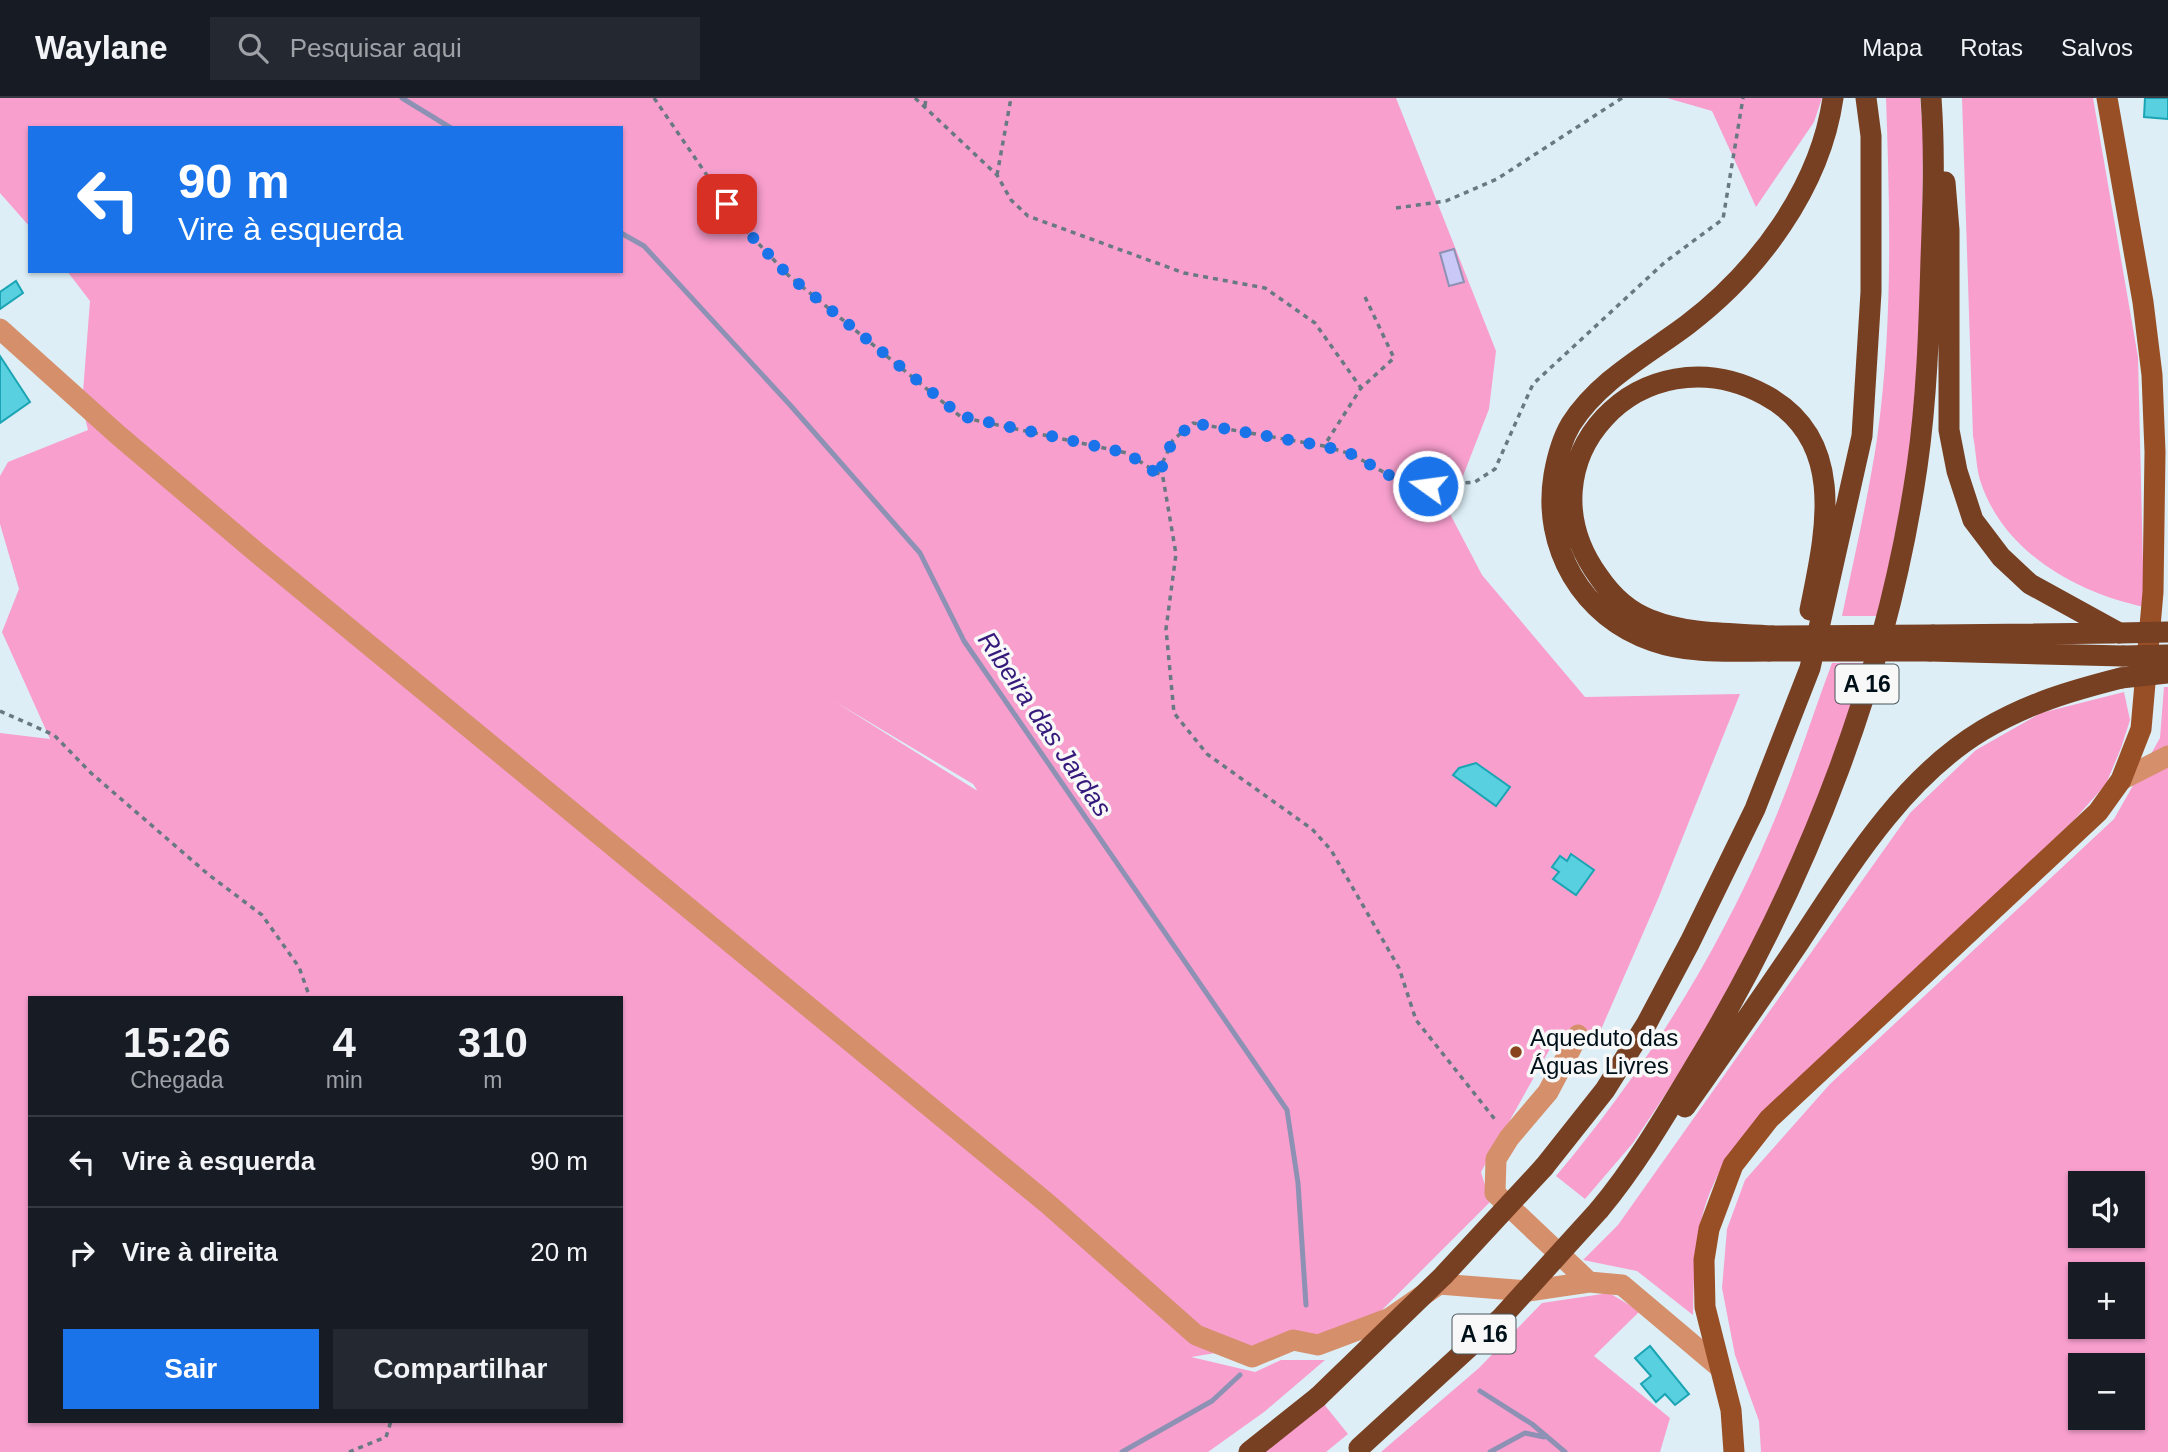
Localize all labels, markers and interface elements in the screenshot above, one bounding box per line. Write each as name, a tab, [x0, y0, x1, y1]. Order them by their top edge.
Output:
search box	[210, 17, 700, 80]
text: Waylane	[35, 29, 168, 66]
icon: search	[234, 29, 272, 67]
text: Pesquisar aqui	[290, 33, 462, 63]
text: Mapa	[1862, 34, 1922, 61]
text: Rotas	[1960, 34, 2023, 61]
text: Salvos	[2061, 34, 2133, 61]
icon: left	[63, 154, 154, 245]
text: 90 m	[178, 154, 290, 208]
pin	[697, 174, 757, 234]
icon: arrive	[708, 185, 746, 223]
text: Vire à esquerda	[178, 211, 403, 247]
position arrow	[1391, 449, 1465, 523]
water label: Ribeira das Jardas	[972, 626, 1118, 822]
road number: A 16	[1836, 664, 1898, 704]
text: 15:26	[123, 1019, 231, 1066]
text: 4	[332, 1019, 356, 1066]
text: 310	[458, 1019, 528, 1066]
place label: Aqueduto das Águas Livres	[1530, 1024, 1678, 1079]
marker: Aqueduto das Águas Livres	[1508, 1044, 1524, 1060]
text: Chegada	[130, 1067, 224, 1093]
text: min	[326, 1067, 363, 1093]
text: m	[483, 1067, 502, 1093]
icon: left	[63, 1143, 101, 1181]
text: Vire à esquerda	[122, 1146, 315, 1176]
text: 90 m	[530, 1146, 588, 1176]
map controls	[2068, 1171, 2145, 1430]
button: sound	[2068, 1171, 2145, 1248]
icon: right	[63, 1234, 101, 1272]
text: Vire à direita	[122, 1237, 278, 1267]
text: 20 m	[530, 1237, 588, 1267]
button: +	[2068, 1262, 2145, 1339]
road number: A 16	[1452, 1315, 1516, 1354]
button: Sair	[63, 1329, 319, 1409]
button: Compartilhar	[333, 1329, 588, 1409]
button: −	[2068, 1353, 2145, 1430]

